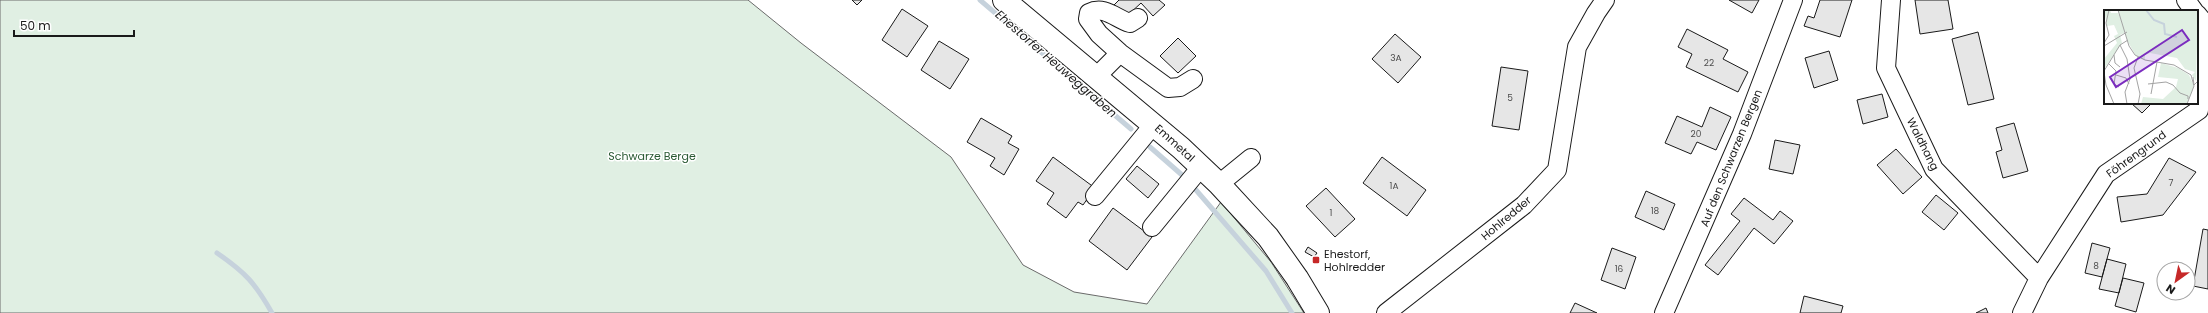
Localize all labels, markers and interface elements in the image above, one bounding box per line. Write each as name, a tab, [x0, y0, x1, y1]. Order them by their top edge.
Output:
water label: Ehestorfer Heuweggraben	[992, 6, 1121, 121]
inset map	[2104, 10, 2198, 104]
scale bar	[14, 12, 134, 38]
text: 50 m	[20, 17, 51, 34]
house number: 3A	[1390, 52, 1402, 64]
house number: 22	[1704, 57, 1714, 69]
street label: Auf den Schwarzen Bergen	[1696, 87, 1766, 229]
house number: 5	[1507, 92, 1513, 104]
street label: Waldhang	[1903, 115, 1943, 173]
street label: Emmetal	[1151, 121, 1199, 165]
street label: Föhrengrund	[2103, 127, 2169, 181]
house number: 20	[1691, 128, 1702, 140]
park label: Schwarze Berge	[608, 148, 696, 164]
house number: 7	[2169, 177, 2174, 189]
house number: 1A	[1390, 180, 1398, 192]
street label: Hohlredder	[1477, 192, 1535, 244]
house number: 18	[1651, 205, 1660, 217]
house number: 1	[1330, 207, 1333, 219]
place label: Ehestorf, Hohlredder	[1324, 246, 1385, 275]
marker: Ehestorf, Hohlredder	[1311, 255, 1321, 265]
house number: 8	[2093, 260, 2099, 272]
north arrow	[2156, 261, 2196, 301]
house number: 16	[1615, 263, 1624, 275]
text: N	[2163, 280, 2178, 298]

